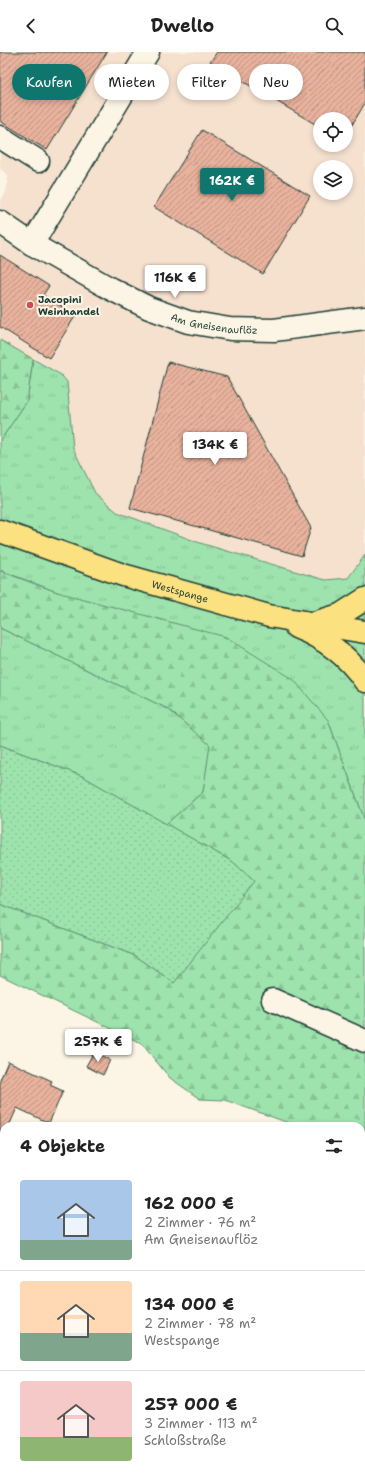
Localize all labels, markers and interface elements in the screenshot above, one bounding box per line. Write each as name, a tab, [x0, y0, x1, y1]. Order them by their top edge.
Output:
text: Dwello	[151, 14, 214, 38]
icon: back	[20, 15, 42, 37]
icon: search	[323, 15, 345, 37]
chip: Kaufen	[12, 64, 86, 100]
chip: Mieten	[94, 64, 169, 100]
chip: Filter	[177, 64, 241, 100]
chip: Neu	[249, 64, 303, 100]
map controls	[313, 112, 353, 200]
button: locate	[313, 112, 353, 152]
button: layers	[313, 160, 353, 200]
pin: 162K €	[199, 168, 265, 202]
text: 162K €	[209, 172, 255, 189]
pin: 116K €	[142, 265, 208, 299]
text: 116K €	[154, 269, 196, 286]
place label: Jacopini Weinhandel	[38, 293, 100, 318]
marker: Jacopini Weinhandel	[25, 300, 35, 310]
street label: Am Gneisenauflöz	[169, 310, 258, 336]
pin: 134K €	[182, 432, 248, 466]
text: 134K €	[192, 436, 238, 453]
street label: Westspange	[150, 577, 210, 605]
pin: 257K €	[65, 1029, 131, 1063]
text: 257K €	[74, 1033, 122, 1050]
text: 4 Objekte	[20, 1135, 105, 1157]
icon: filters	[323, 1135, 345, 1157]
text: 162 000 €	[144, 1192, 234, 1214]
icon: home	[52, 1196, 100, 1244]
text: 2 Zimmer · 76 m²	[144, 1214, 256, 1231]
text: Am Gneisenauflöz	[144, 1231, 258, 1248]
text: 134 000 €	[144, 1293, 234, 1315]
icon: home	[52, 1297, 100, 1345]
text: 2 Zimmer · 78 m²	[144, 1315, 256, 1332]
text: Westspange	[144, 1332, 220, 1349]
text: 257 000 €	[144, 1393, 237, 1415]
icon: home	[52, 1397, 100, 1445]
text: 3 Zimmer · 113 m²	[144, 1415, 257, 1432]
text: Schloßstraße	[144, 1432, 226, 1449]

